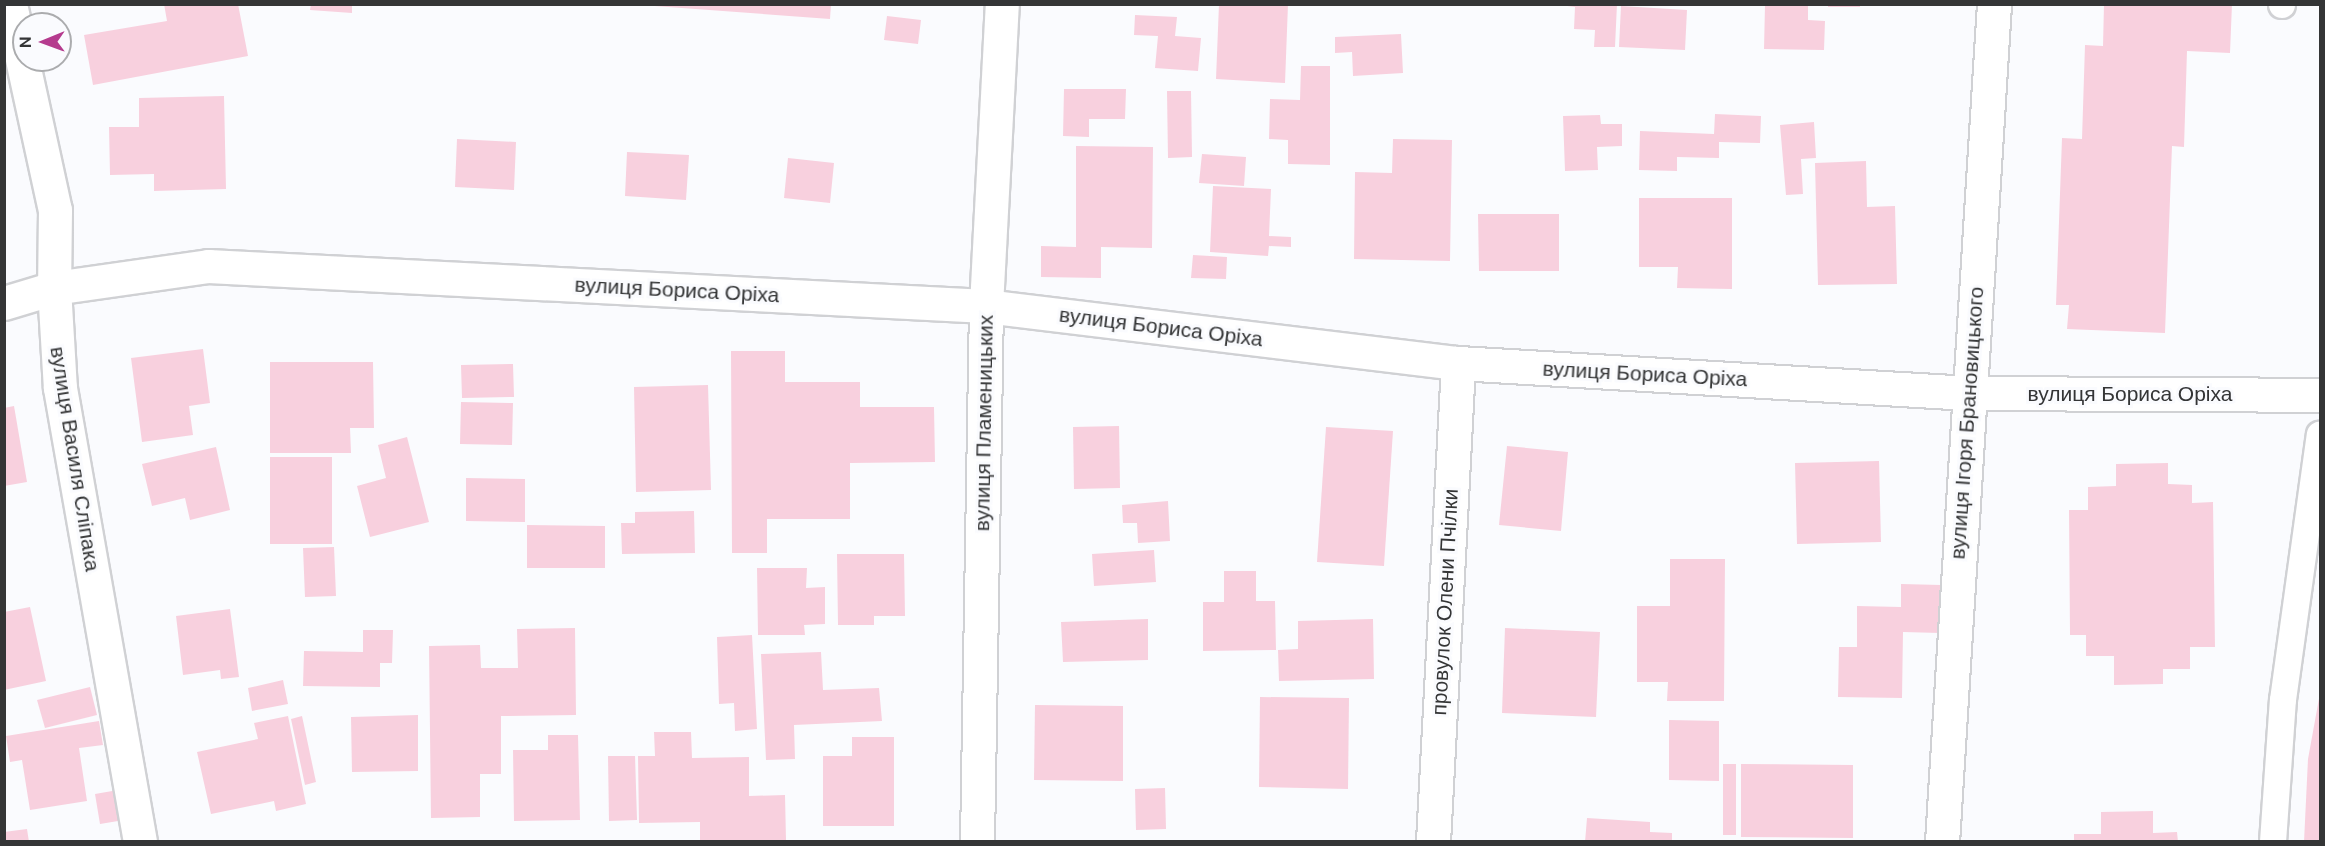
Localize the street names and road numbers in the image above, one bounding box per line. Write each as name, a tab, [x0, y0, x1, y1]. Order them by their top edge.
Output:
street label: вулиця Бориса Оріха	[574, 272, 780, 308]
street label: вулиця Ігоря Брановицького	[1945, 286, 1989, 560]
street label: вулиця Бориса Оріха	[1058, 302, 1264, 352]
street label: вулиця Пламеницьких	[970, 315, 998, 531]
street label: вулиця Василя Сліпака	[45, 345, 105, 573]
street label: вулиця Бориса Оріха	[1542, 356, 1748, 392]
street label: вулиця Бориса Оріха	[2028, 381, 2232, 407]
street label: провулок Олени Пчілки	[1426, 488, 1464, 716]

